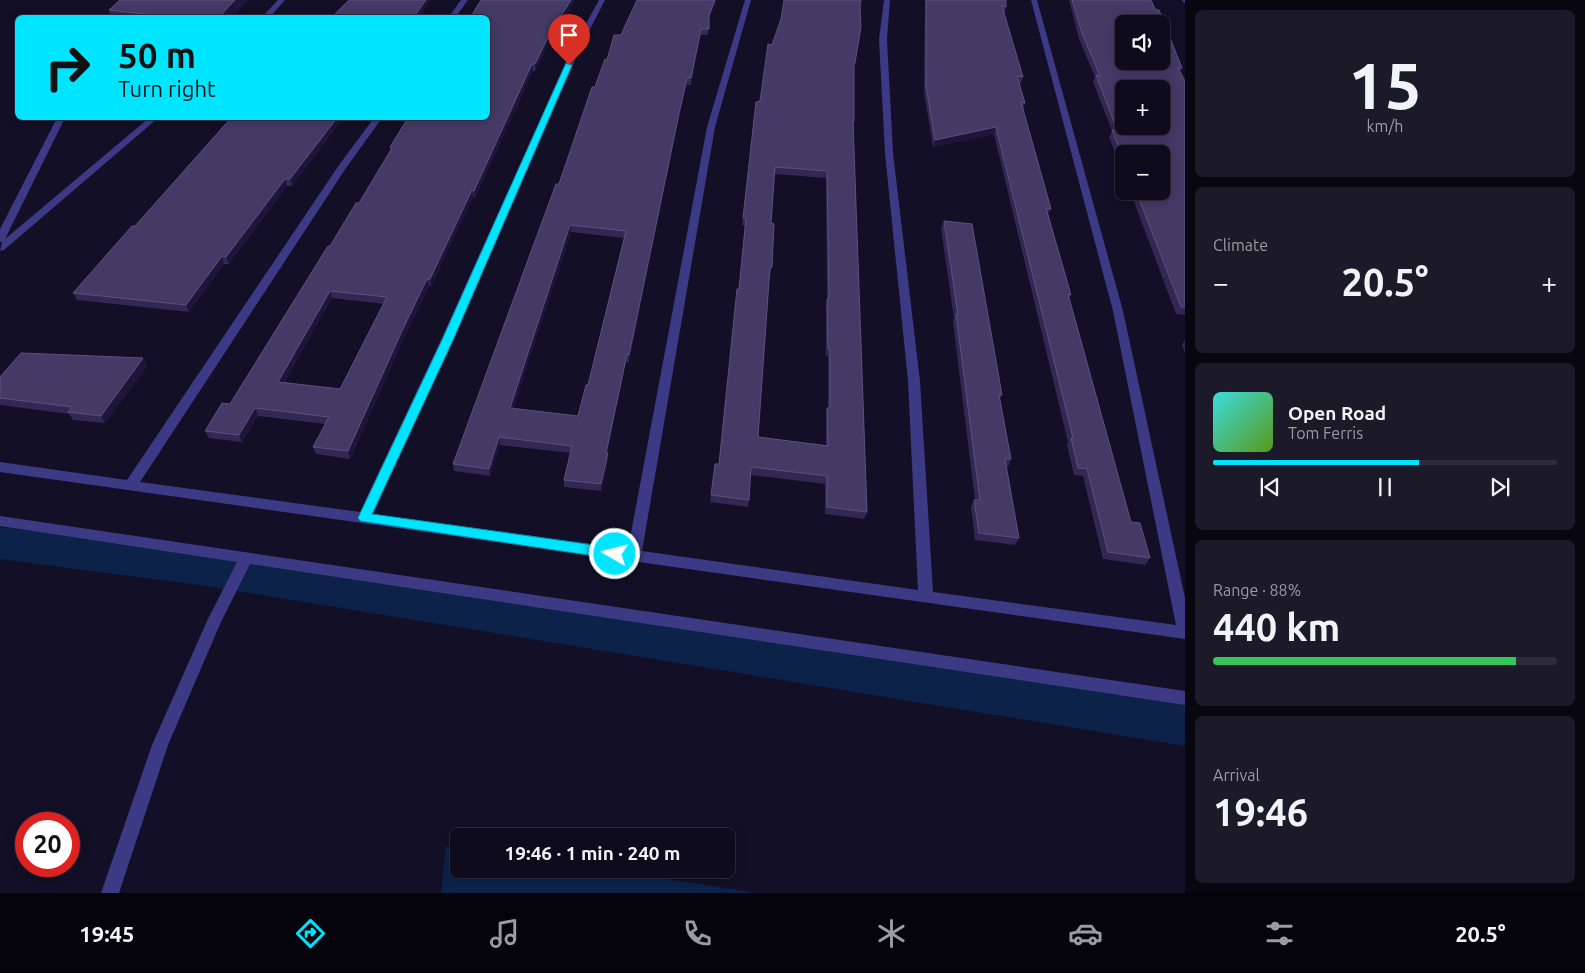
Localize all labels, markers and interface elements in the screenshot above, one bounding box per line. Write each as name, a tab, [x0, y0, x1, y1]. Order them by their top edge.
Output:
pin	[548, 14, 590, 65]
map controls	[1115, 15, 1170, 200]
button: sound	[1115, 15, 1170, 70]
icon: arrive	[555, 21, 583, 49]
icon: right	[35, 35, 100, 100]
text: 50 m	[118, 35, 196, 75]
text: 15	[1348, 48, 1422, 121]
text: Turn right	[118, 76, 216, 101]
button: +	[1115, 80, 1170, 135]
text: km/h	[1367, 117, 1403, 135]
button: −	[1115, 145, 1170, 200]
text: Climate	[1213, 236, 1268, 254]
text: 20.5°	[1341, 261, 1429, 303]
text: −	[1213, 267, 1229, 298]
text: +	[1541, 267, 1557, 298]
text: Open Road	[1288, 402, 1386, 424]
text: Tom Ferris	[1288, 424, 1363, 442]
icon: previous	[1256, 473, 1284, 501]
icon: pause	[1371, 473, 1399, 501]
icon: next	[1486, 473, 1514, 501]
position arrow	[588, 527, 640, 579]
text: Range · 88%	[1213, 581, 1301, 599]
text: 440 km	[1213, 606, 1340, 648]
text: Arrival	[1213, 766, 1260, 784]
text: 19:46	[1213, 791, 1308, 833]
speed limit sign: 20	[15, 812, 80, 877]
text: 19:46 · 1 min · 240 m	[505, 842, 680, 864]
icon: directions	[293, 916, 328, 951]
icon: music	[487, 916, 522, 951]
icon: phone	[680, 916, 715, 951]
icon: climate	[874, 916, 909, 951]
icon: car	[1068, 916, 1103, 951]
icon: filters	[1262, 916, 1297, 951]
text: 19:45	[79, 921, 134, 946]
text: 20.5°	[1455, 921, 1506, 946]

